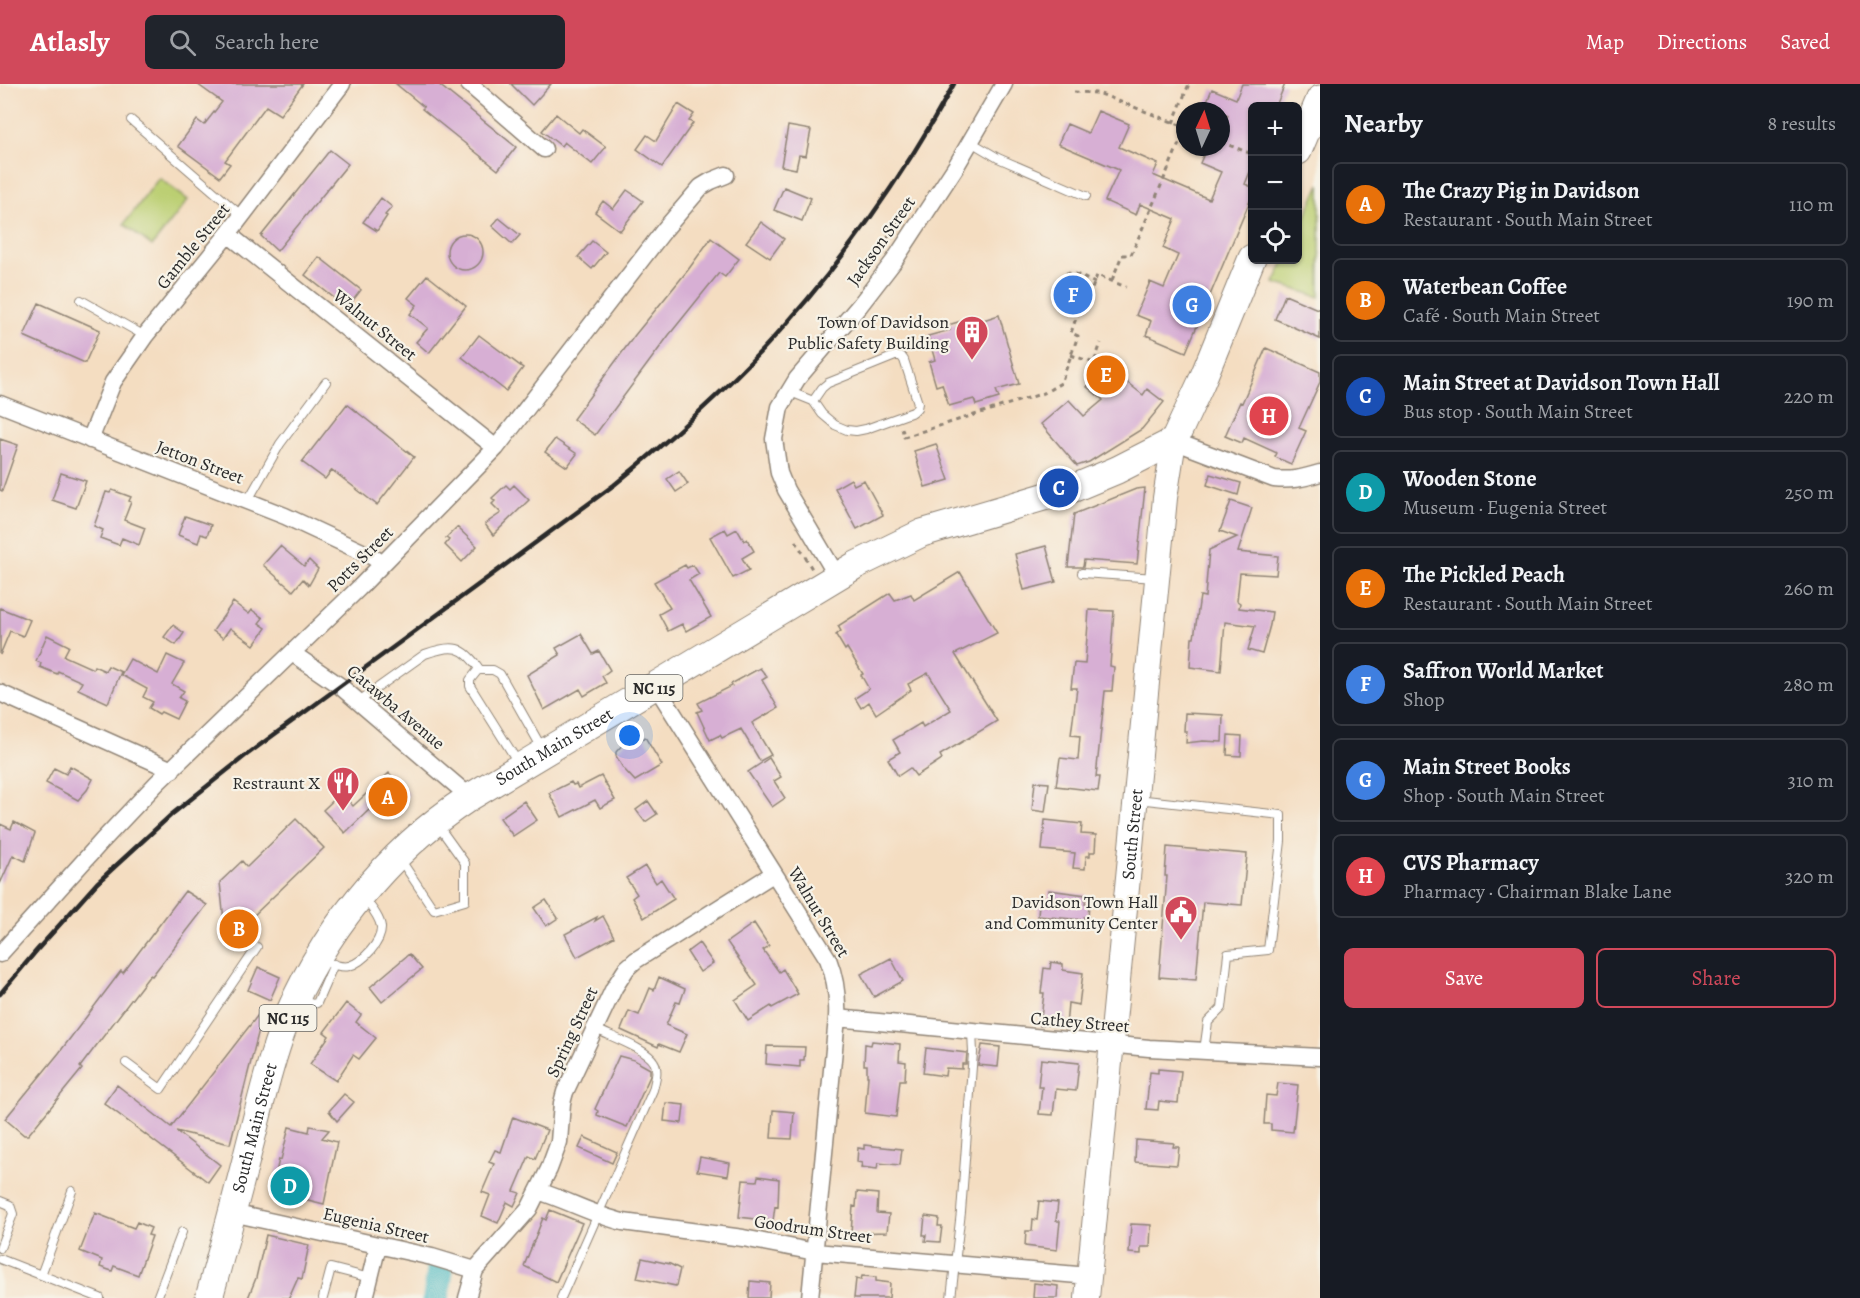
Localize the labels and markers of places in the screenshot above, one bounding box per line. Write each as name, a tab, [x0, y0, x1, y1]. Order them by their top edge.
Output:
pin: F	[1054, 272, 1092, 318]
pin: G	[1172, 282, 1212, 328]
place label: Town of Davidson Public Safety Building	[787, 310, 949, 355]
building icon: Town of Davidson Public Safety Building	[954, 314, 990, 361]
pin: E	[1086, 352, 1126, 398]
pin: H	[1250, 394, 1288, 438]
pin: C	[1040, 466, 1078, 510]
restaurant icon: Restraunt X	[325, 765, 361, 812]
place label: Restraunt X	[232, 771, 320, 795]
pin: A	[368, 774, 408, 820]
place label: Davidson Town Hall and Community Center	[985, 890, 1159, 935]
public building icon: Davidson Town Hall and Community Center	[1163, 894, 1199, 941]
pin: B	[220, 906, 258, 952]
pin: D	[270, 1164, 310, 1208]

